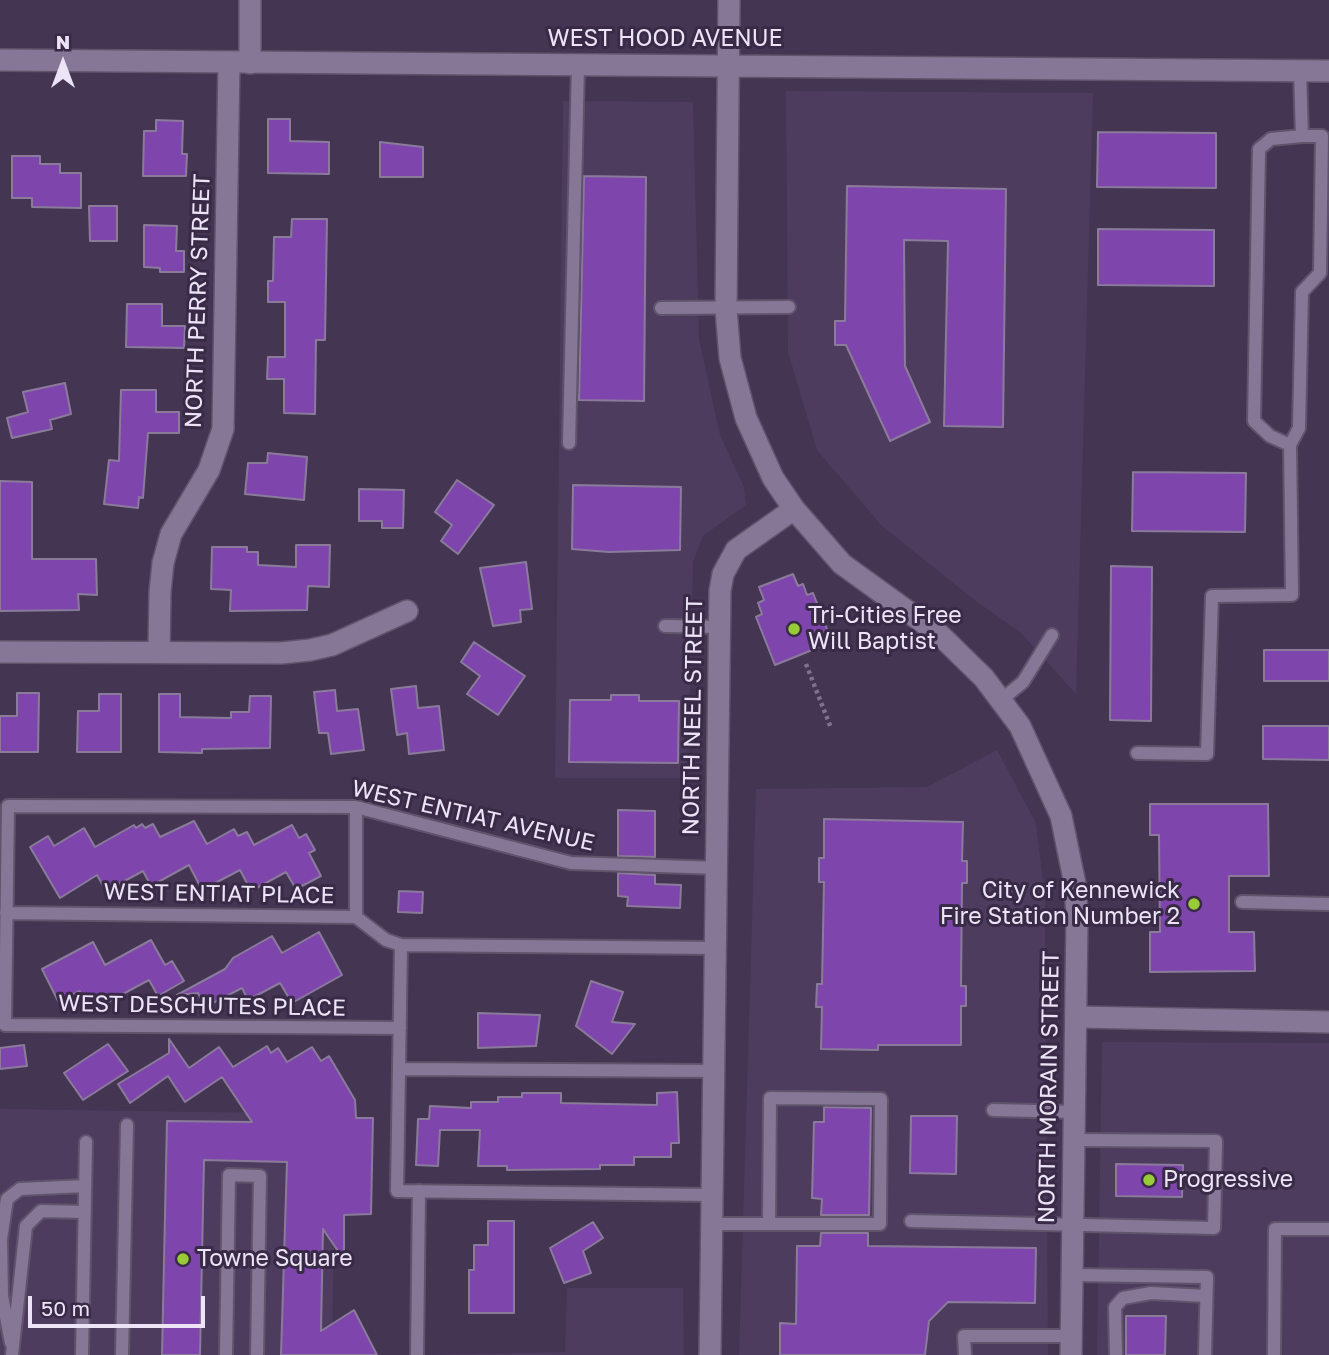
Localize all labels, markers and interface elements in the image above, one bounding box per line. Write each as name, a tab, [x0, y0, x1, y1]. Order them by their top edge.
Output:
street label: WEST HOOD AVENUE	[547, 25, 783, 53]
north arrow	[28, 28, 98, 98]
text: N	[56, 30, 70, 53]
street label: NORTH PERRY STREET	[180, 173, 216, 429]
street label: NORTH NEEL STREET	[677, 596, 709, 836]
place label: Tri-Cities Free Will Baptist	[808, 602, 962, 656]
marker: Tri-Cities Free Will Baptist	[786, 621, 802, 637]
street label: WEST ENTIAT AVENUE	[349, 775, 597, 857]
place label: City of Kennewick Fire Station Number 2	[940, 877, 1180, 931]
street label: WEST ENTIAT PLACE	[103, 878, 335, 910]
marker: City of Kennewick Fire Station Number 2	[1186, 896, 1202, 912]
street label: NORTH MORAIN STREET	[1033, 950, 1065, 1224]
street label: WEST DESCHUTES PLACE	[58, 990, 346, 1022]
place label: Progressive	[1163, 1166, 1293, 1194]
marker: Progressive	[1141, 1172, 1157, 1188]
place label: Towne Square	[197, 1245, 352, 1273]
marker: Towne Square	[175, 1251, 191, 1267]
scale bar	[32, 1282, 208, 1326]
text: 50 m	[41, 1295, 90, 1321]

